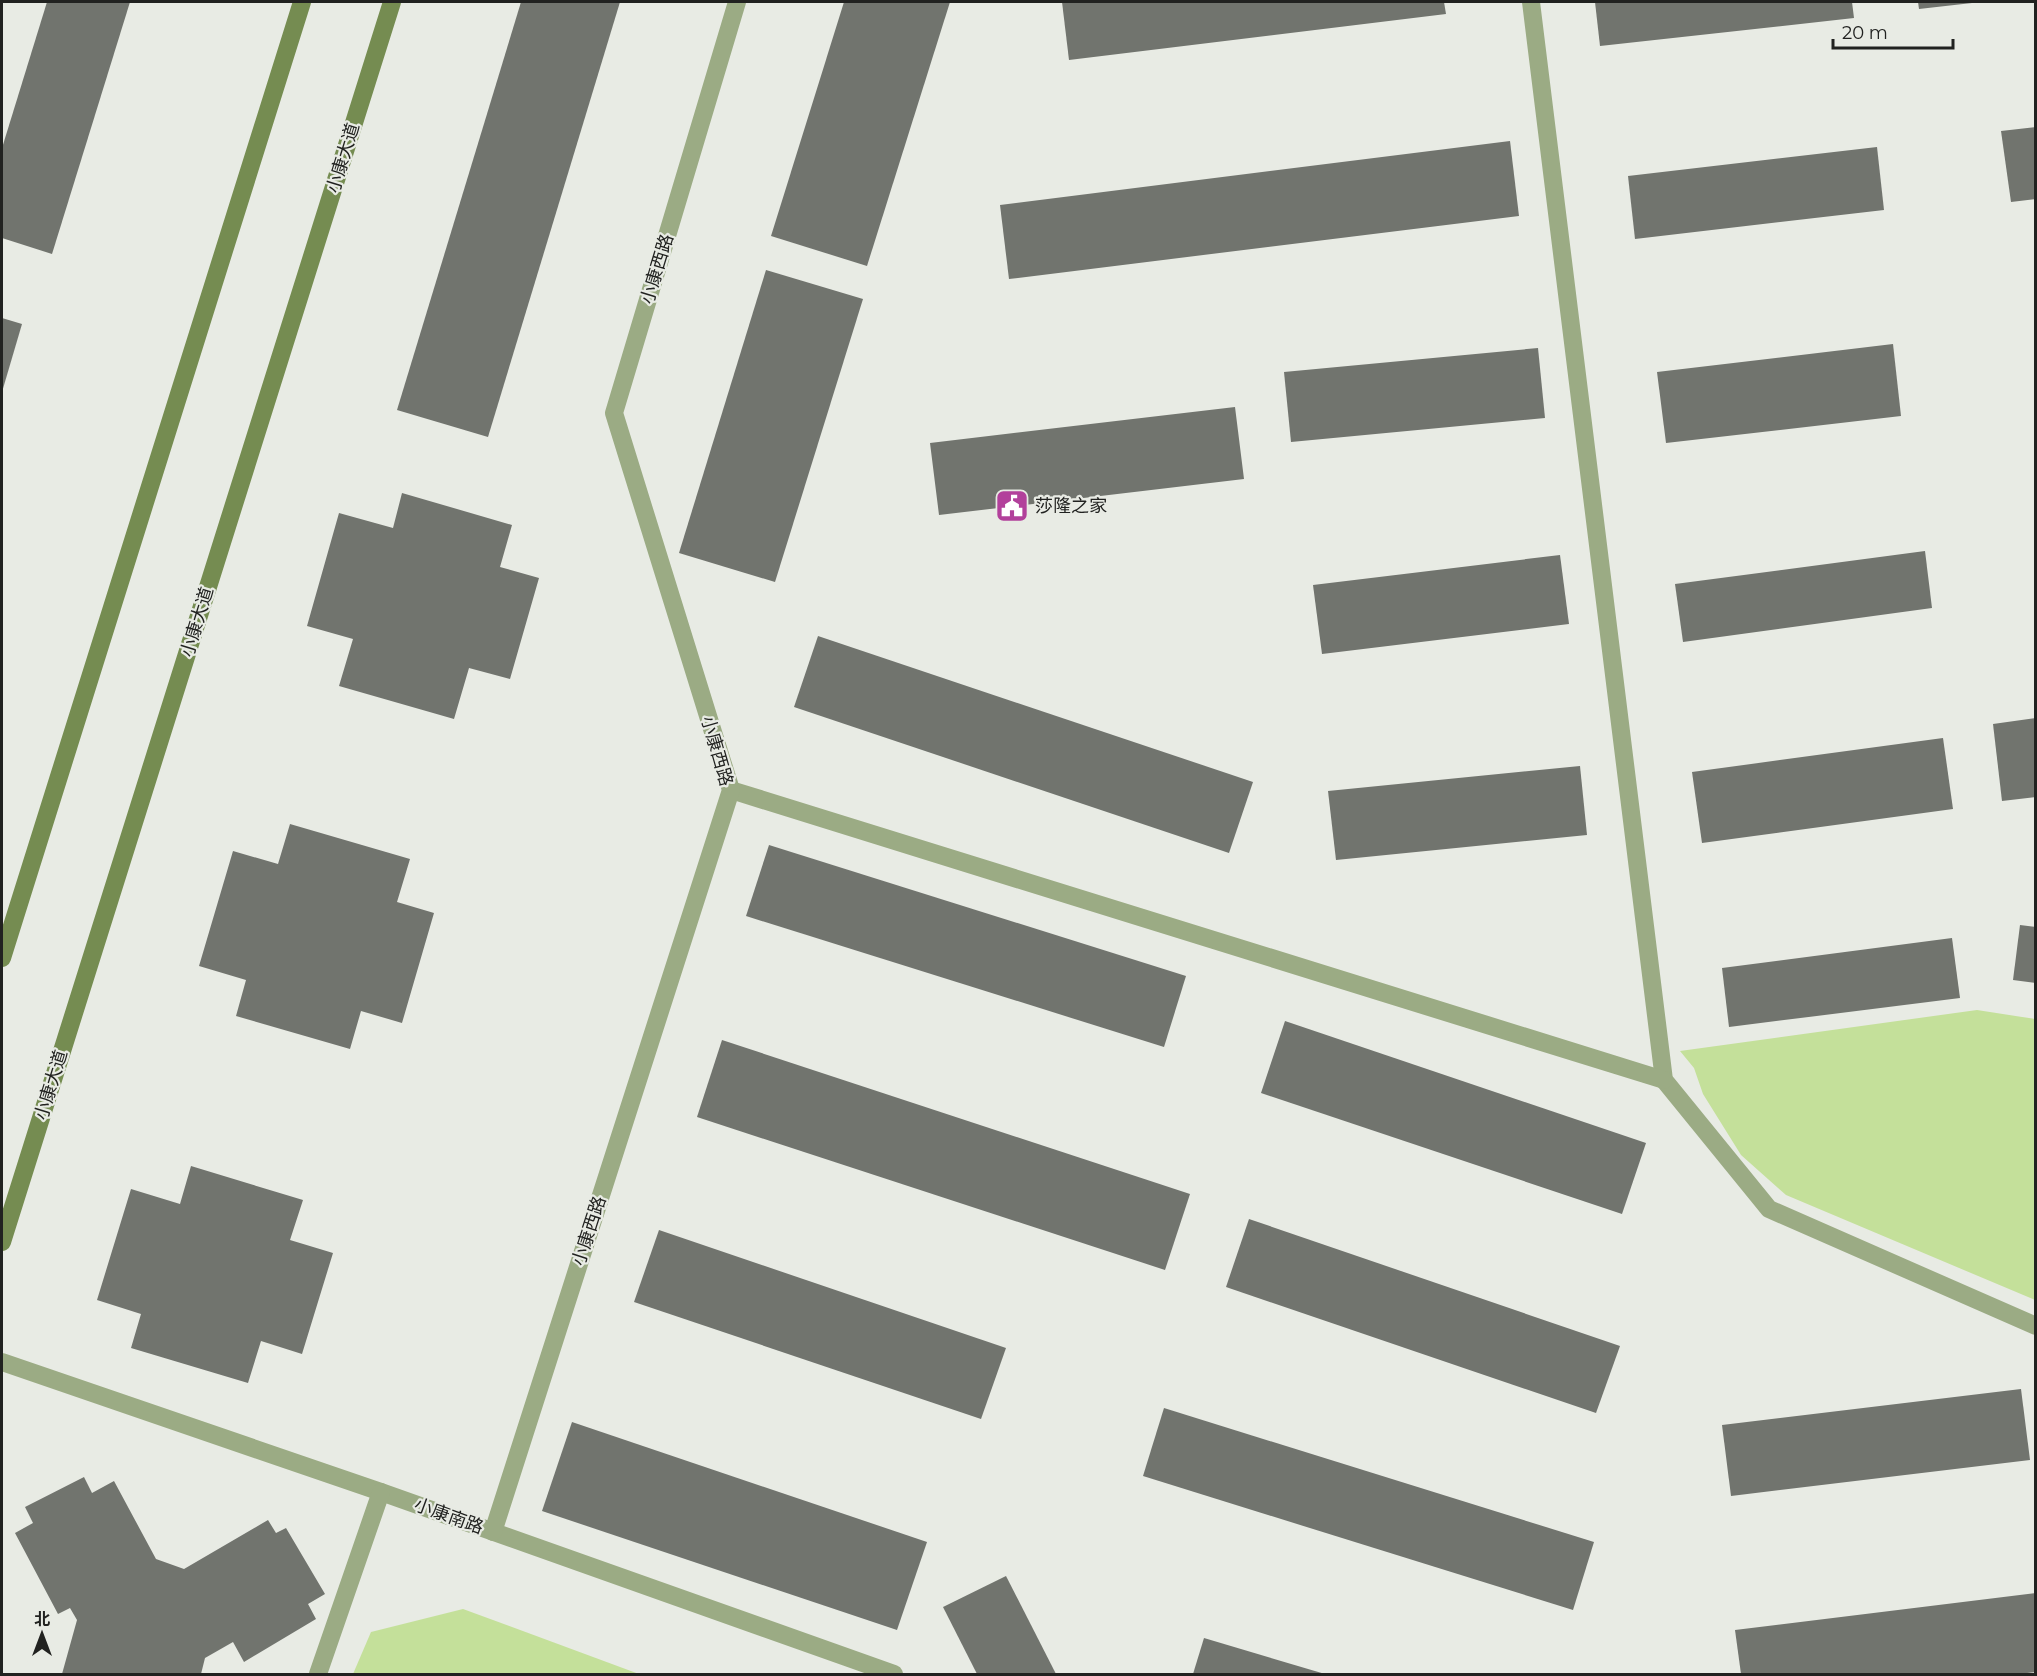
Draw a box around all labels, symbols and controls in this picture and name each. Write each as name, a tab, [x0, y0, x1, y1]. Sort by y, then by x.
scale bar	[1833, 12, 1953, 50]
text: 20 m	[1842, 22, 1888, 44]
street label: 小康大道	[322, 120, 364, 196]
street label: 小康西路	[636, 231, 678, 307]
public building icon: 莎隆之家	[994, 488, 1030, 524]
place label: 莎隆之家	[1035, 495, 1107, 517]
street label: 小康大道	[176, 584, 218, 660]
street label: 小康西路	[697, 713, 737, 789]
street label: 小康大道	[30, 1047, 72, 1123]
street label: 小康西路	[567, 1193, 611, 1269]
street label: 小康南路	[411, 1493, 487, 1539]
north arrow	[12, 1604, 72, 1664]
text: 北	[34, 1610, 50, 1629]

